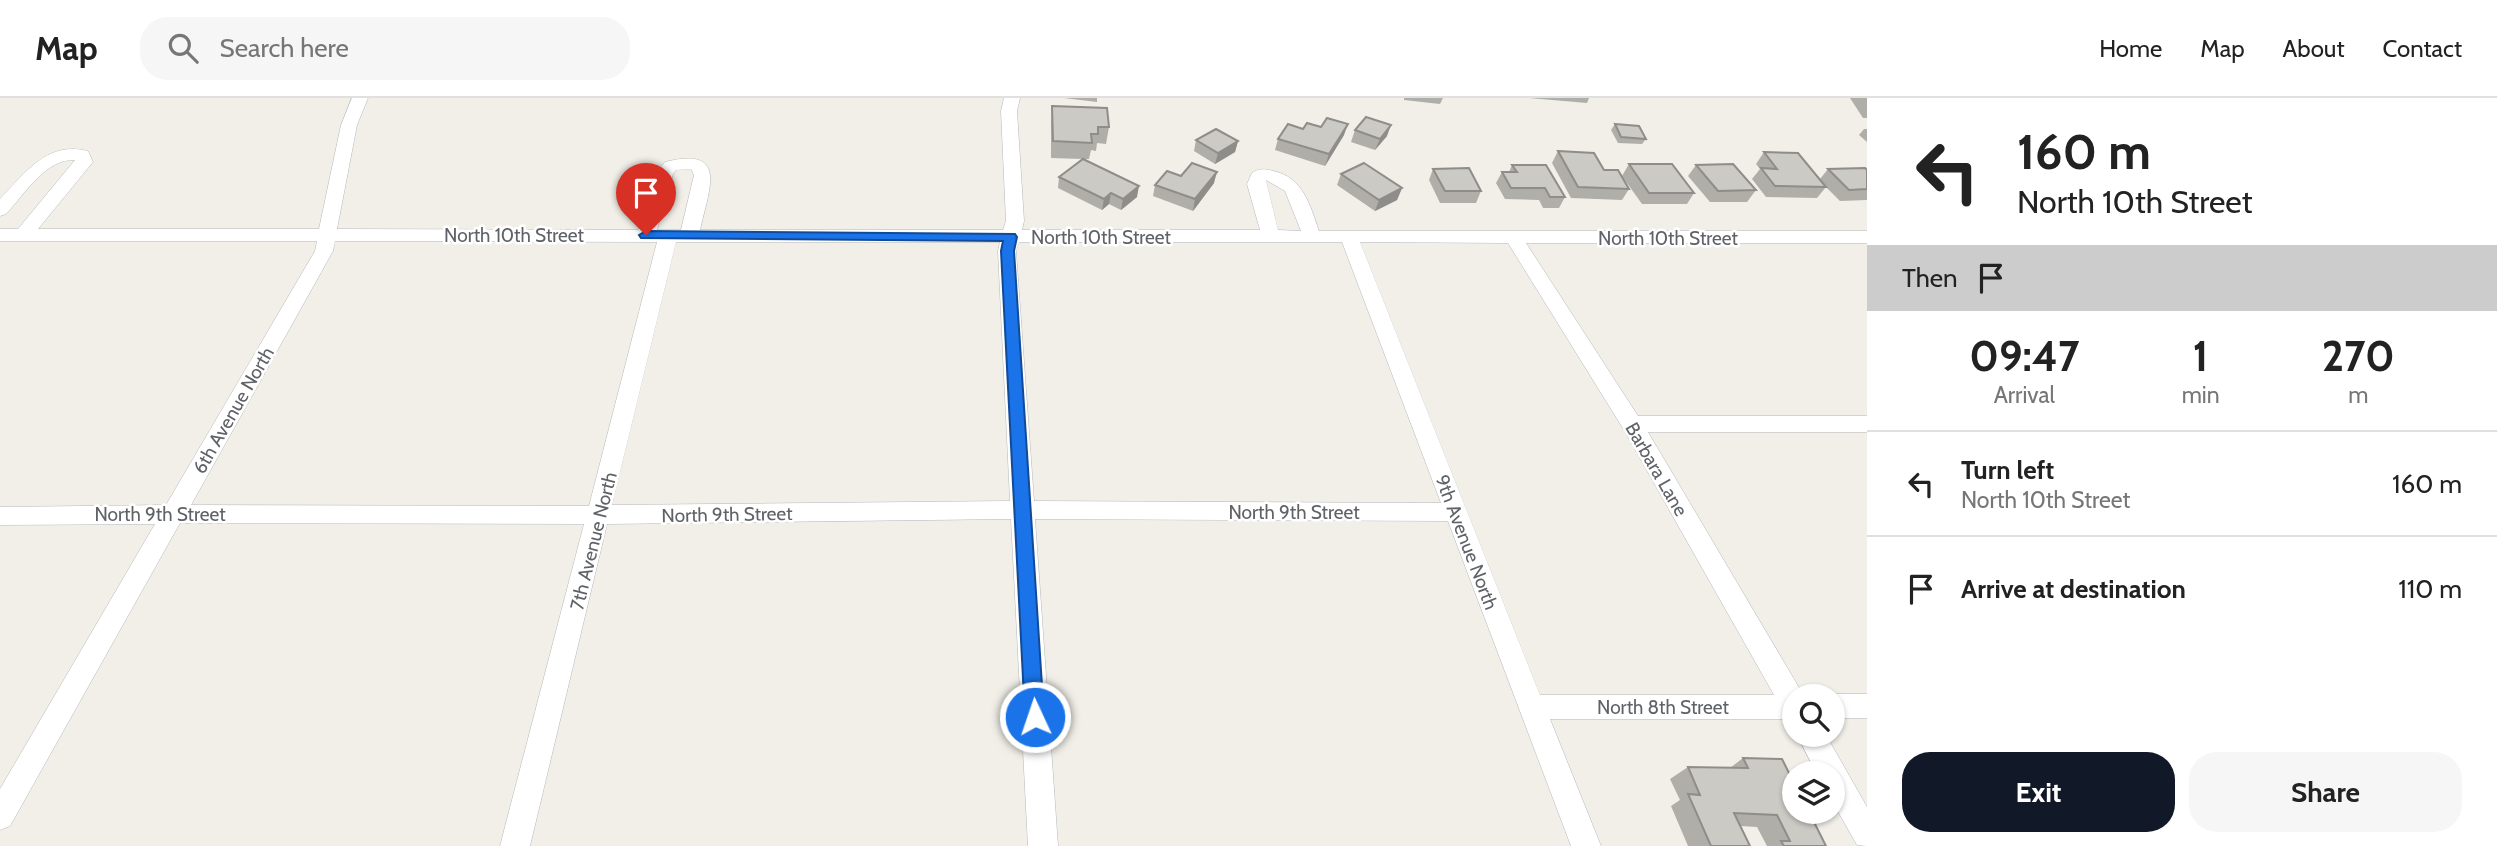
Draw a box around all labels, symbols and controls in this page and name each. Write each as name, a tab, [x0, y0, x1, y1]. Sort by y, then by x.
search box	[140, 17, 630, 80]
text: Map	[35, 28, 98, 68]
icon: search	[164, 29, 202, 67]
text: Search here	[220, 32, 349, 64]
text: Home	[2099, 34, 2162, 63]
text: Map	[2200, 34, 2245, 63]
text: About	[2283, 34, 2345, 63]
text: Contact	[2383, 34, 2462, 63]
text: 160 m	[2017, 122, 2151, 181]
icon: left	[1902, 126, 1993, 217]
pin	[616, 163, 676, 235]
icon: arrive	[627, 174, 665, 212]
text: North 10th Street	[2017, 182, 2252, 221]
street label: North 10th Street	[444, 224, 584, 247]
street label: North 10th Street	[1031, 226, 1171, 249]
street label: North 10th Street	[1598, 227, 1738, 250]
icon: arrive	[1972, 259, 2010, 297]
text: Then	[1902, 262, 1958, 294]
text: 09:47	[1969, 330, 2079, 382]
text: 1	[2193, 330, 2208, 382]
text: 270	[2322, 330, 2395, 382]
street label: 6th Avenue North	[188, 343, 279, 478]
text: Arrival	[1994, 381, 2055, 409]
text: min	[2182, 381, 2220, 409]
text: m	[2348, 381, 2368, 409]
street label: Barbara Lane	[1621, 418, 1693, 520]
text: Turn left	[1961, 454, 2054, 486]
icon: left	[1902, 465, 1940, 503]
text: 160 m	[2392, 468, 2462, 500]
street label: 7th Avenue North	[565, 470, 622, 612]
street label: 9th Avenue North	[1430, 472, 1503, 613]
text: North 10th Street	[1961, 486, 2130, 514]
street label: North 9th Street	[1228, 501, 1360, 524]
street label: North 9th Street	[661, 502, 793, 527]
street label: North 9th Street	[94, 503, 226, 526]
icon: arrive	[1902, 570, 1940, 608]
text: Arrive at destination	[1961, 573, 2186, 605]
text: 110 m	[2398, 573, 2462, 605]
position arrow	[998, 680, 1072, 754]
map controls	[1782, 684, 1845, 824]
button: search	[1782, 684, 1845, 747]
street label: North 8th Street	[1597, 696, 1730, 719]
button: Exit	[1902, 752, 2175, 832]
button: Share	[2189, 752, 2462, 832]
button: layers	[1782, 761, 1845, 824]

